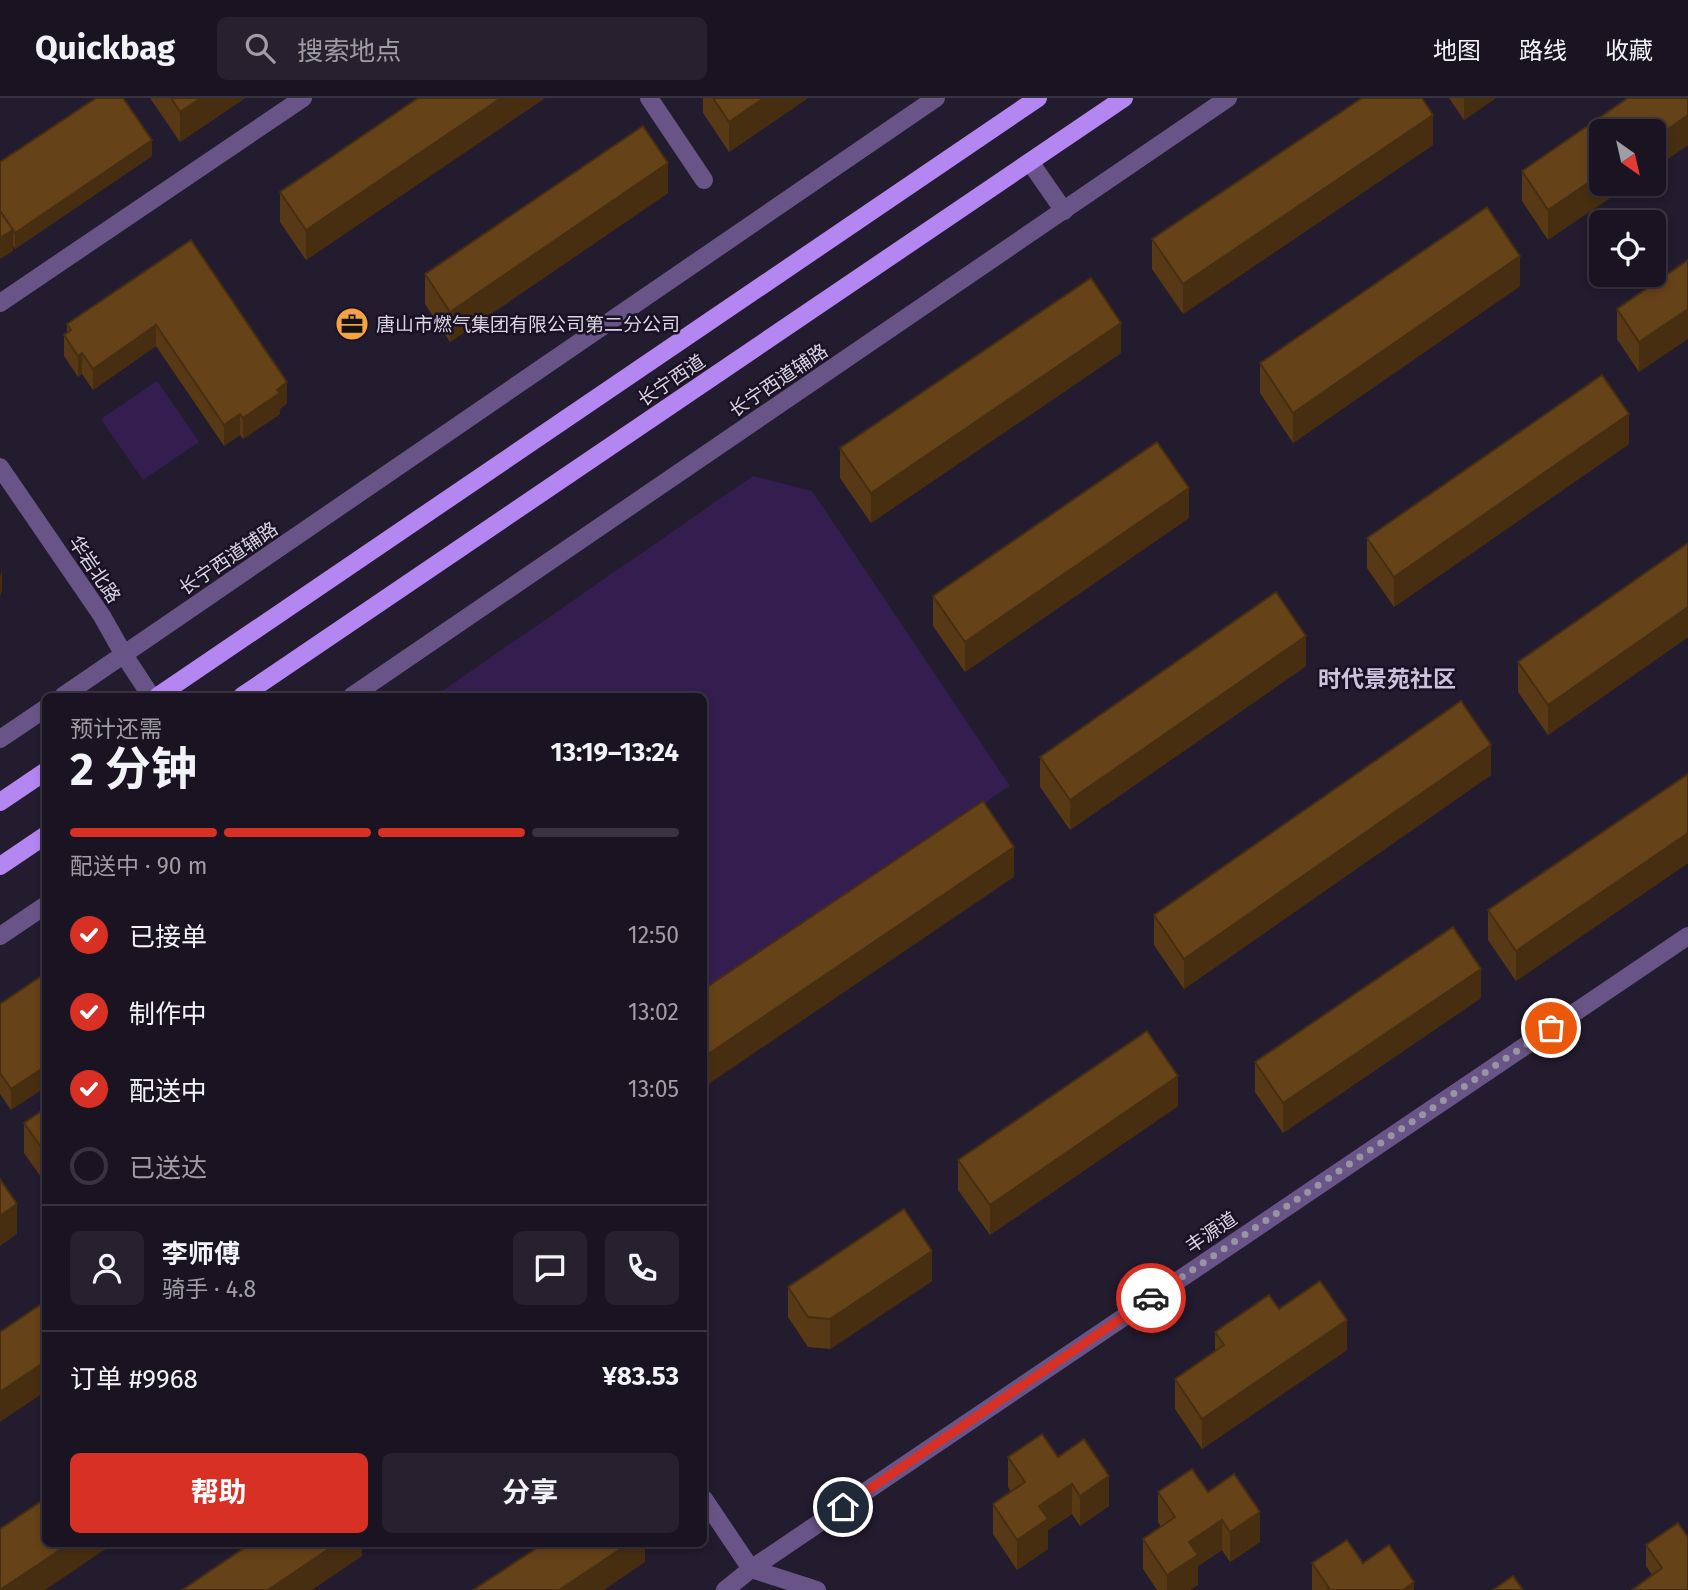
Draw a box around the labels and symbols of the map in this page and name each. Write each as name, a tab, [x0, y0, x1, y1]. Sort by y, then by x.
north arrow	[1589, 119, 1666, 196]
office icon: 唐山市燃气集团有限公司第二分公司	[333, 305, 371, 343]
place label: 唐山市燃气集团有限公司第二分公司	[376, 313, 680, 336]
street label: 长宁西道辅路	[725, 339, 832, 422]
street label: 长宁西道	[633, 350, 709, 411]
street label: 长宁西道辅路	[175, 517, 282, 600]
street label: 华岩北路	[64, 531, 125, 607]
district label: 时代景苑社区	[1318, 665, 1456, 693]
pin	[1521, 998, 1581, 1058]
street label: 丰源道	[1181, 1207, 1241, 1258]
courier	[1116, 1263, 1186, 1333]
pin	[813, 1477, 873, 1537]

